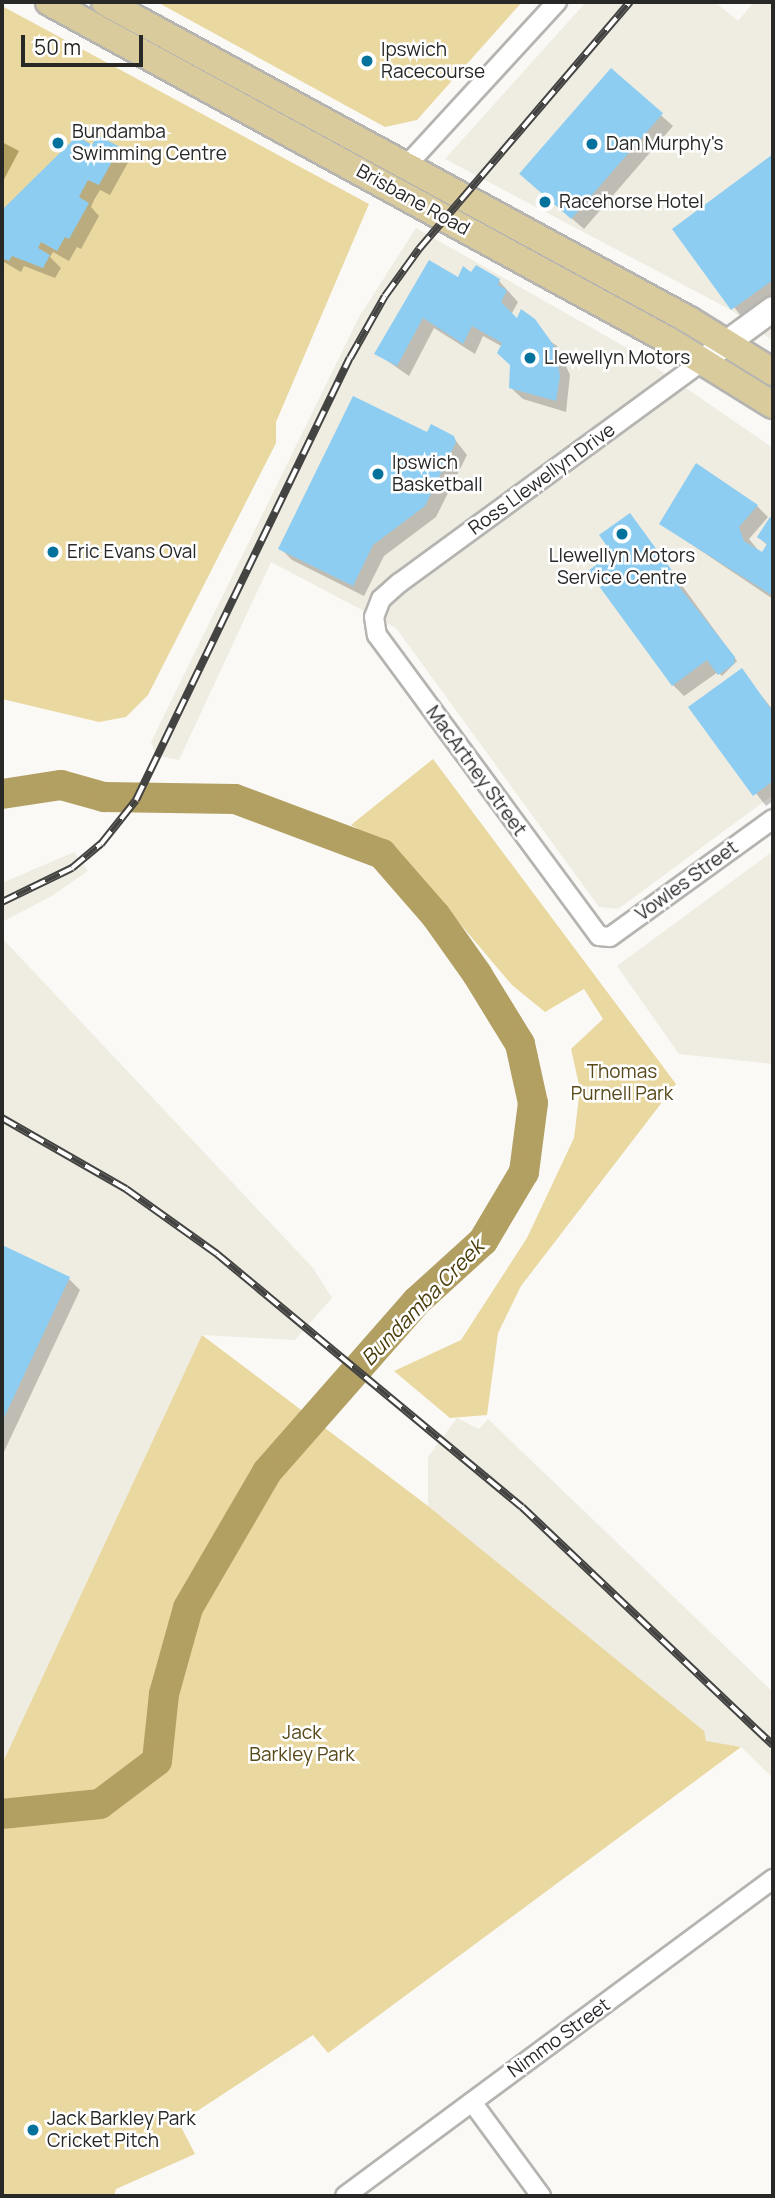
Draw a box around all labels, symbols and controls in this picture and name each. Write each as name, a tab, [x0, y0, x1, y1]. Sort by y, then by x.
scale bar	[24, 21, 147, 65]
text: 50 m	[34, 33, 81, 61]
place label: Ipswich Racecourse	[381, 39, 485, 83]
marker: Ipswich Racecourse	[359, 53, 375, 69]
place label: Bundamba Swimming Centre	[72, 121, 227, 165]
place label: Dan Murphy's	[606, 133, 724, 155]
marker: Bundamba Swimming Centre	[50, 135, 66, 151]
marker: Dan Murphy's	[584, 136, 600, 152]
street label: Brisbane Road	[352, 160, 474, 240]
place label: Racehorse Hotel	[559, 191, 704, 213]
marker: Racehorse Hotel	[537, 194, 553, 210]
place label: Llewellyn Motors	[544, 347, 690, 369]
marker: Llewellyn Motors	[522, 350, 538, 366]
street label: Ross Llewellyn Drive	[464, 418, 620, 540]
place label: Ipswich Basketball	[392, 452, 483, 496]
marker: Ipswich Basketball	[370, 466, 386, 482]
marker: Llewellyn Motors Service Centre	[614, 526, 630, 542]
place label: Eric Evans Oval	[67, 541, 197, 563]
marker: Eric Evans Oval	[45, 544, 61, 560]
place label: Llewellyn Motors Service Centre	[549, 545, 695, 589]
street label: MacArtney Street	[421, 701, 531, 841]
street label: Vowles Street	[631, 836, 743, 926]
park label: Thomas Purnell Park	[571, 1061, 673, 1105]
water label: Bundamba Creek	[356, 1234, 488, 1370]
park label: Jack Barkley Park	[249, 1722, 355, 1766]
street label: Nimmo Street	[504, 1993, 614, 2083]
place label: Jack Barkley Park Cricket Pitch	[47, 2108, 196, 2152]
marker: Jack Barkley Park Cricket Pitch	[25, 2122, 41, 2138]

